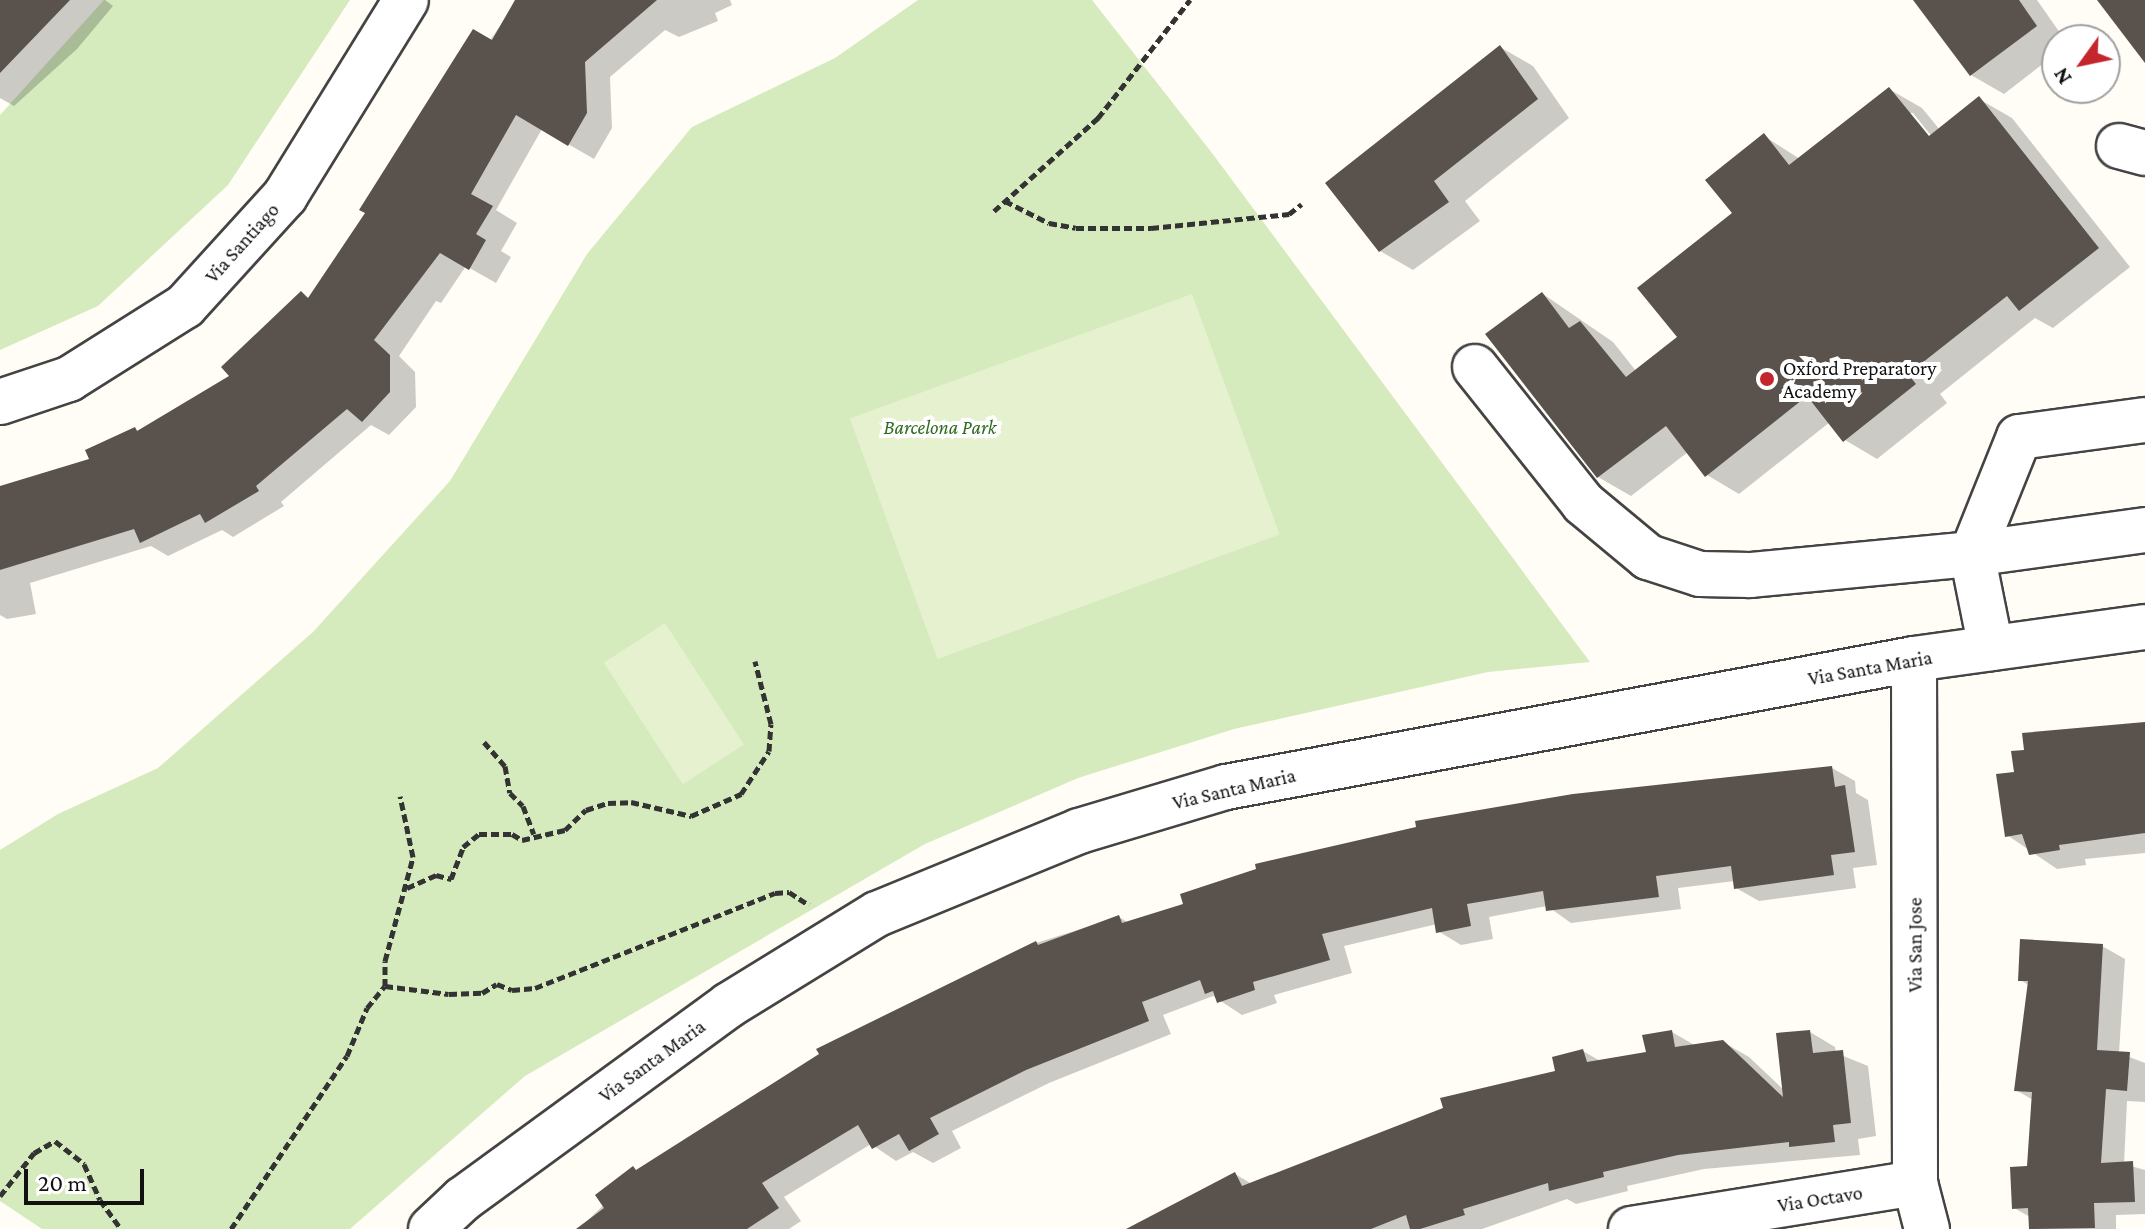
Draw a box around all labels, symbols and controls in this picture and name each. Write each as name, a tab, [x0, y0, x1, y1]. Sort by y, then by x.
north arrow	[2041, 24, 2121, 104]
text: N	[2048, 63, 2077, 89]
street label: Via Santiago	[200, 198, 284, 288]
place label: Oxford Preparatory Academy	[1783, 356, 1936, 403]
marker: Oxford Preparatory Academy	[1758, 370, 1776, 388]
park label: Barcelona Park	[884, 415, 996, 439]
street label: Via Santa Maria	[1806, 645, 1934, 691]
street label: Via Santa Maria	[1170, 763, 1298, 815]
street label: Via San Jose	[1903, 898, 1927, 992]
street label: Via Santa Maria	[594, 1014, 710, 1108]
scale bar	[28, 1153, 148, 1203]
text: 20 m	[38, 1169, 87, 1196]
street label: Via Octavo	[1776, 1180, 1864, 1218]

